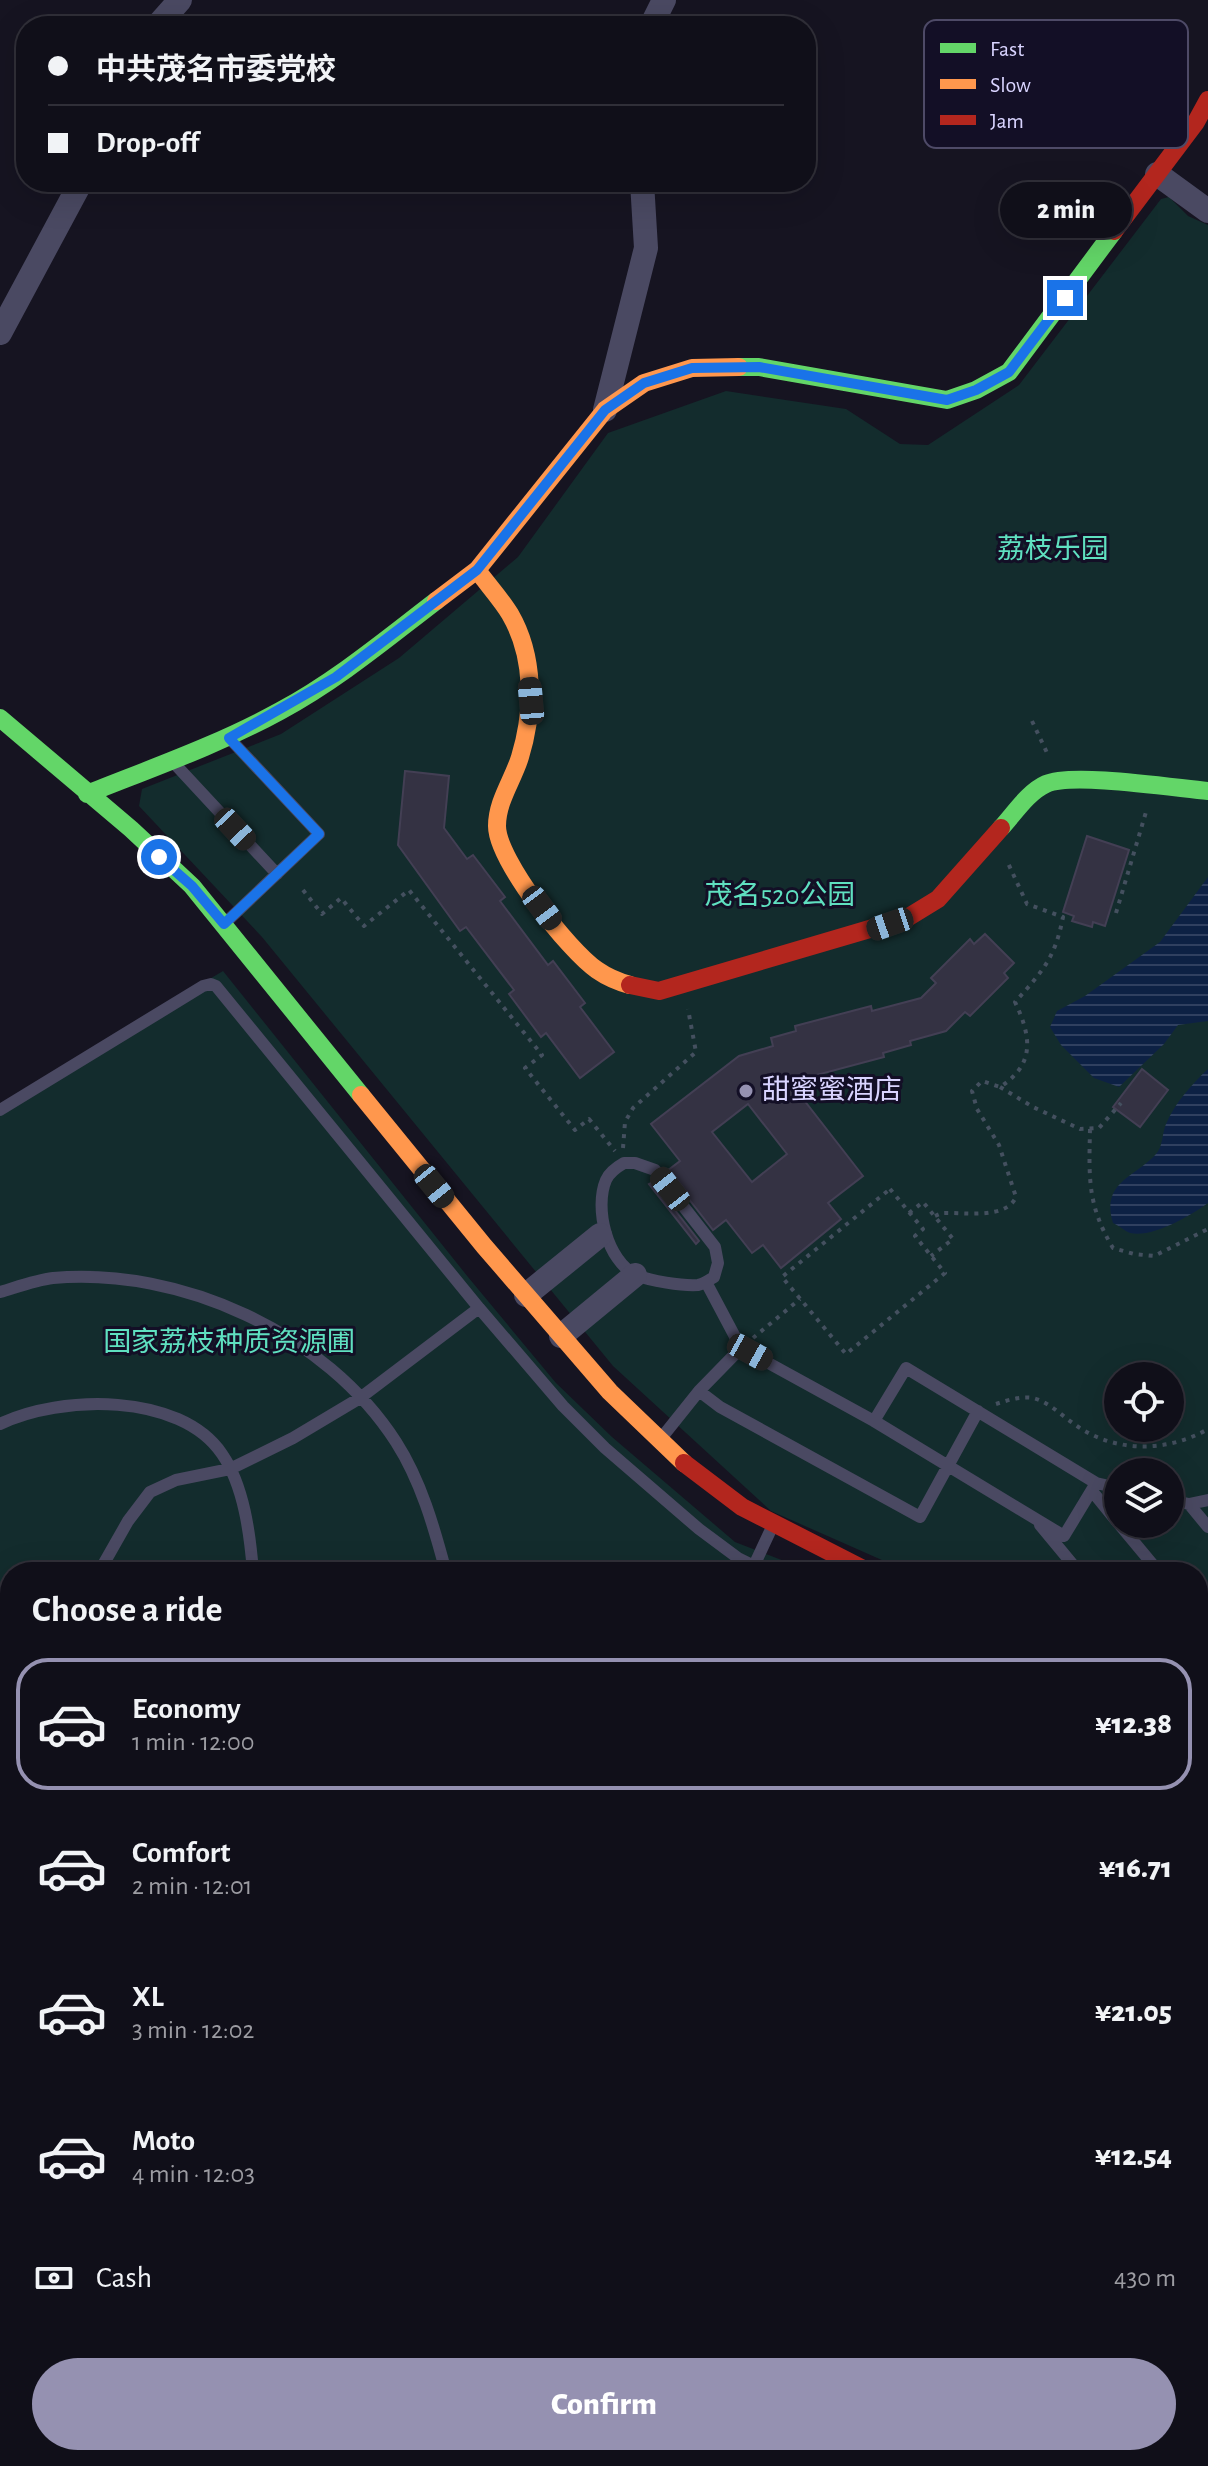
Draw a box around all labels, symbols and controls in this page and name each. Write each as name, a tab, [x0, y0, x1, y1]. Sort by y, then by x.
legend	[924, 20, 1188, 148]
text: Fast	[990, 38, 1024, 60]
text: 中共茂名市委党校	[96, 55, 336, 85]
text: Slow	[990, 74, 1031, 96]
text: Jam	[990, 110, 1024, 132]
text: Drop-off	[96, 128, 199, 158]
callout: 2 min	[999, 182, 1131, 238]
text: 2 min	[1037, 197, 1095, 223]
route end	[1047, 280, 1083, 316]
park label: 荔枝乐园	[997, 534, 1109, 564]
car	[517, 676, 545, 726]
car	[210, 803, 260, 855]
route start	[141, 839, 177, 875]
park label: 茂名520公园	[704, 880, 856, 910]
car	[518, 882, 566, 934]
car	[863, 905, 917, 943]
place label: 甜蜜蜜酒店	[762, 1075, 902, 1105]
marker: 甜蜜蜜酒店	[737, 1082, 755, 1100]
car	[410, 1160, 458, 1212]
car	[646, 1163, 694, 1215]
park label: 国家荔枝种质资源圃	[103, 1327, 355, 1357]
car	[723, 1330, 777, 1374]
map controls	[1104, 1362, 1184, 1538]
button: locate	[1104, 1362, 1184, 1442]
button: layers	[1104, 1458, 1184, 1538]
text: Choose a ride	[32, 1592, 222, 1628]
icon: car	[36, 1688, 108, 1760]
text: Economy	[132, 1694, 241, 1724]
text: ¥12.38	[1095, 1709, 1172, 1739]
text: 1 min · 12:00	[132, 1729, 254, 1755]
icon: car	[36, 1832, 108, 1904]
text: Comfort	[132, 1838, 231, 1868]
text: ¥16.71	[1099, 1853, 1172, 1883]
text: 2 min · 12:01	[132, 1873, 253, 1899]
icon: car	[36, 1976, 108, 2048]
text: XL	[132, 1982, 164, 2012]
text: ¥21.05	[1095, 1997, 1172, 2027]
text: 3 min · 12:02	[132, 2017, 254, 2043]
icon: car	[36, 2120, 108, 2192]
text: Moto	[132, 2126, 195, 2156]
text: ¥12.54	[1095, 2141, 1172, 2171]
text: 4 min · 12:03	[132, 2161, 255, 2187]
icon: cash	[32, 2256, 76, 2300]
text: Cash	[96, 2263, 152, 2293]
text: 430 m	[1114, 2265, 1176, 2291]
button: Confirm	[32, 2358, 1176, 2450]

